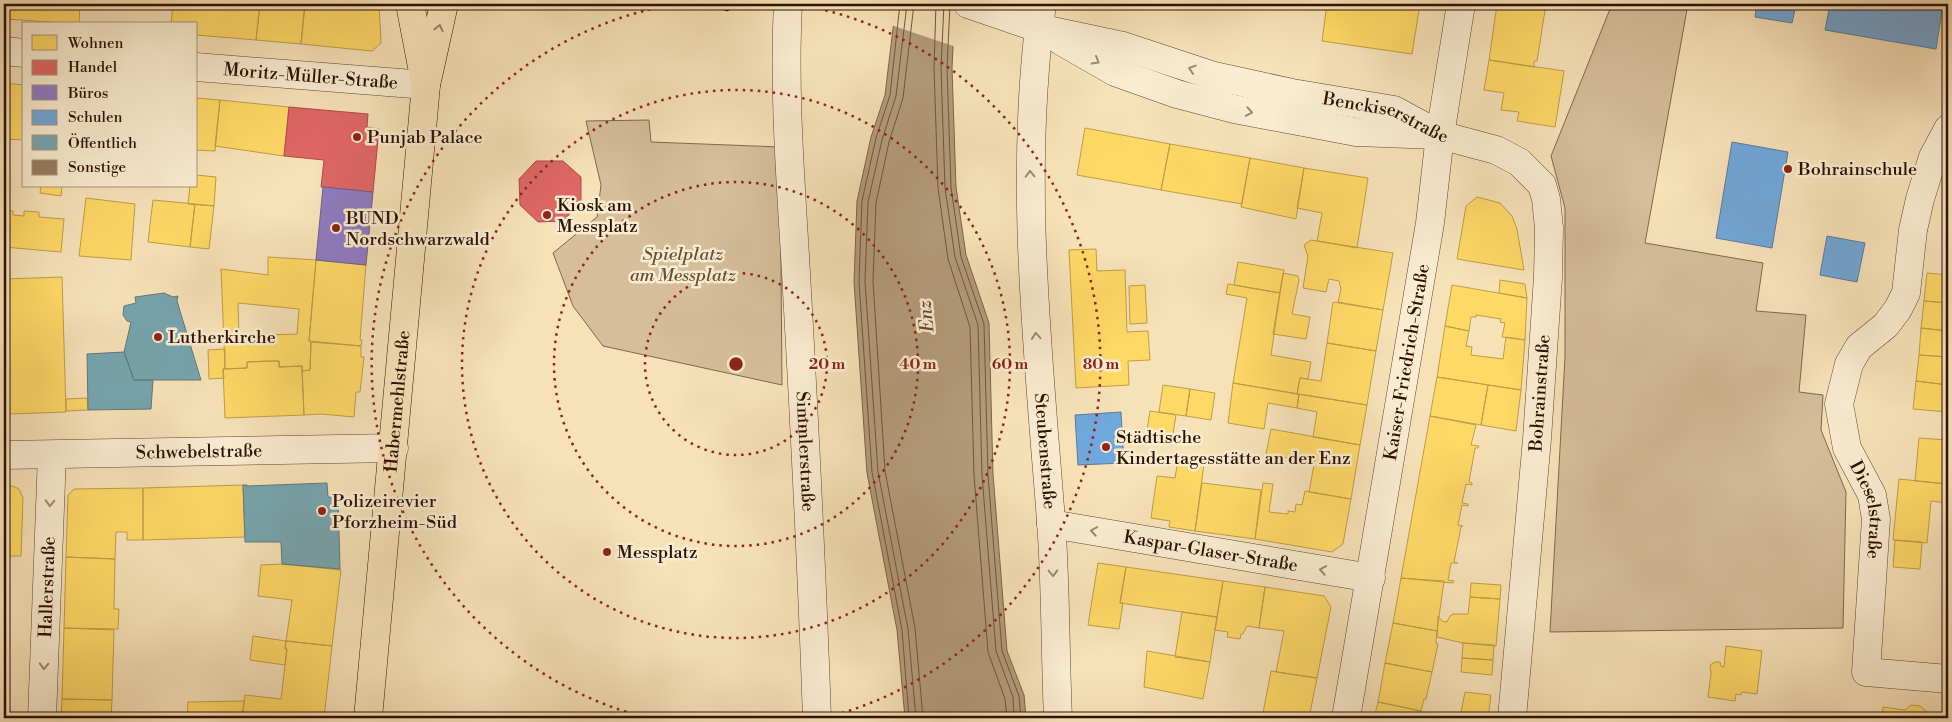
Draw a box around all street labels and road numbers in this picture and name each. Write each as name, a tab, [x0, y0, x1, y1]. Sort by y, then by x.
street label: Moritz-Müller-Straße	[222, 58, 399, 94]
street label: Benckiserstraße	[1320, 87, 1450, 148]
street label: Kaiser-Friedrich-Straße	[1378, 262, 1434, 462]
street label: Habermehlstraße	[379, 329, 415, 473]
street label: Bohrainstraße	[1524, 334, 1556, 453]
street label: Simmlerstraße	[791, 391, 820, 512]
street label: Steubenstraße	[1029, 392, 1062, 510]
street label: Schwebelstraße	[136, 439, 262, 464]
street label: Dieselstraße	[1844, 457, 1888, 560]
street label: Kaspar-Glaser-Straße	[1122, 525, 1300, 577]
street label: Hallerstraße	[34, 536, 60, 638]

